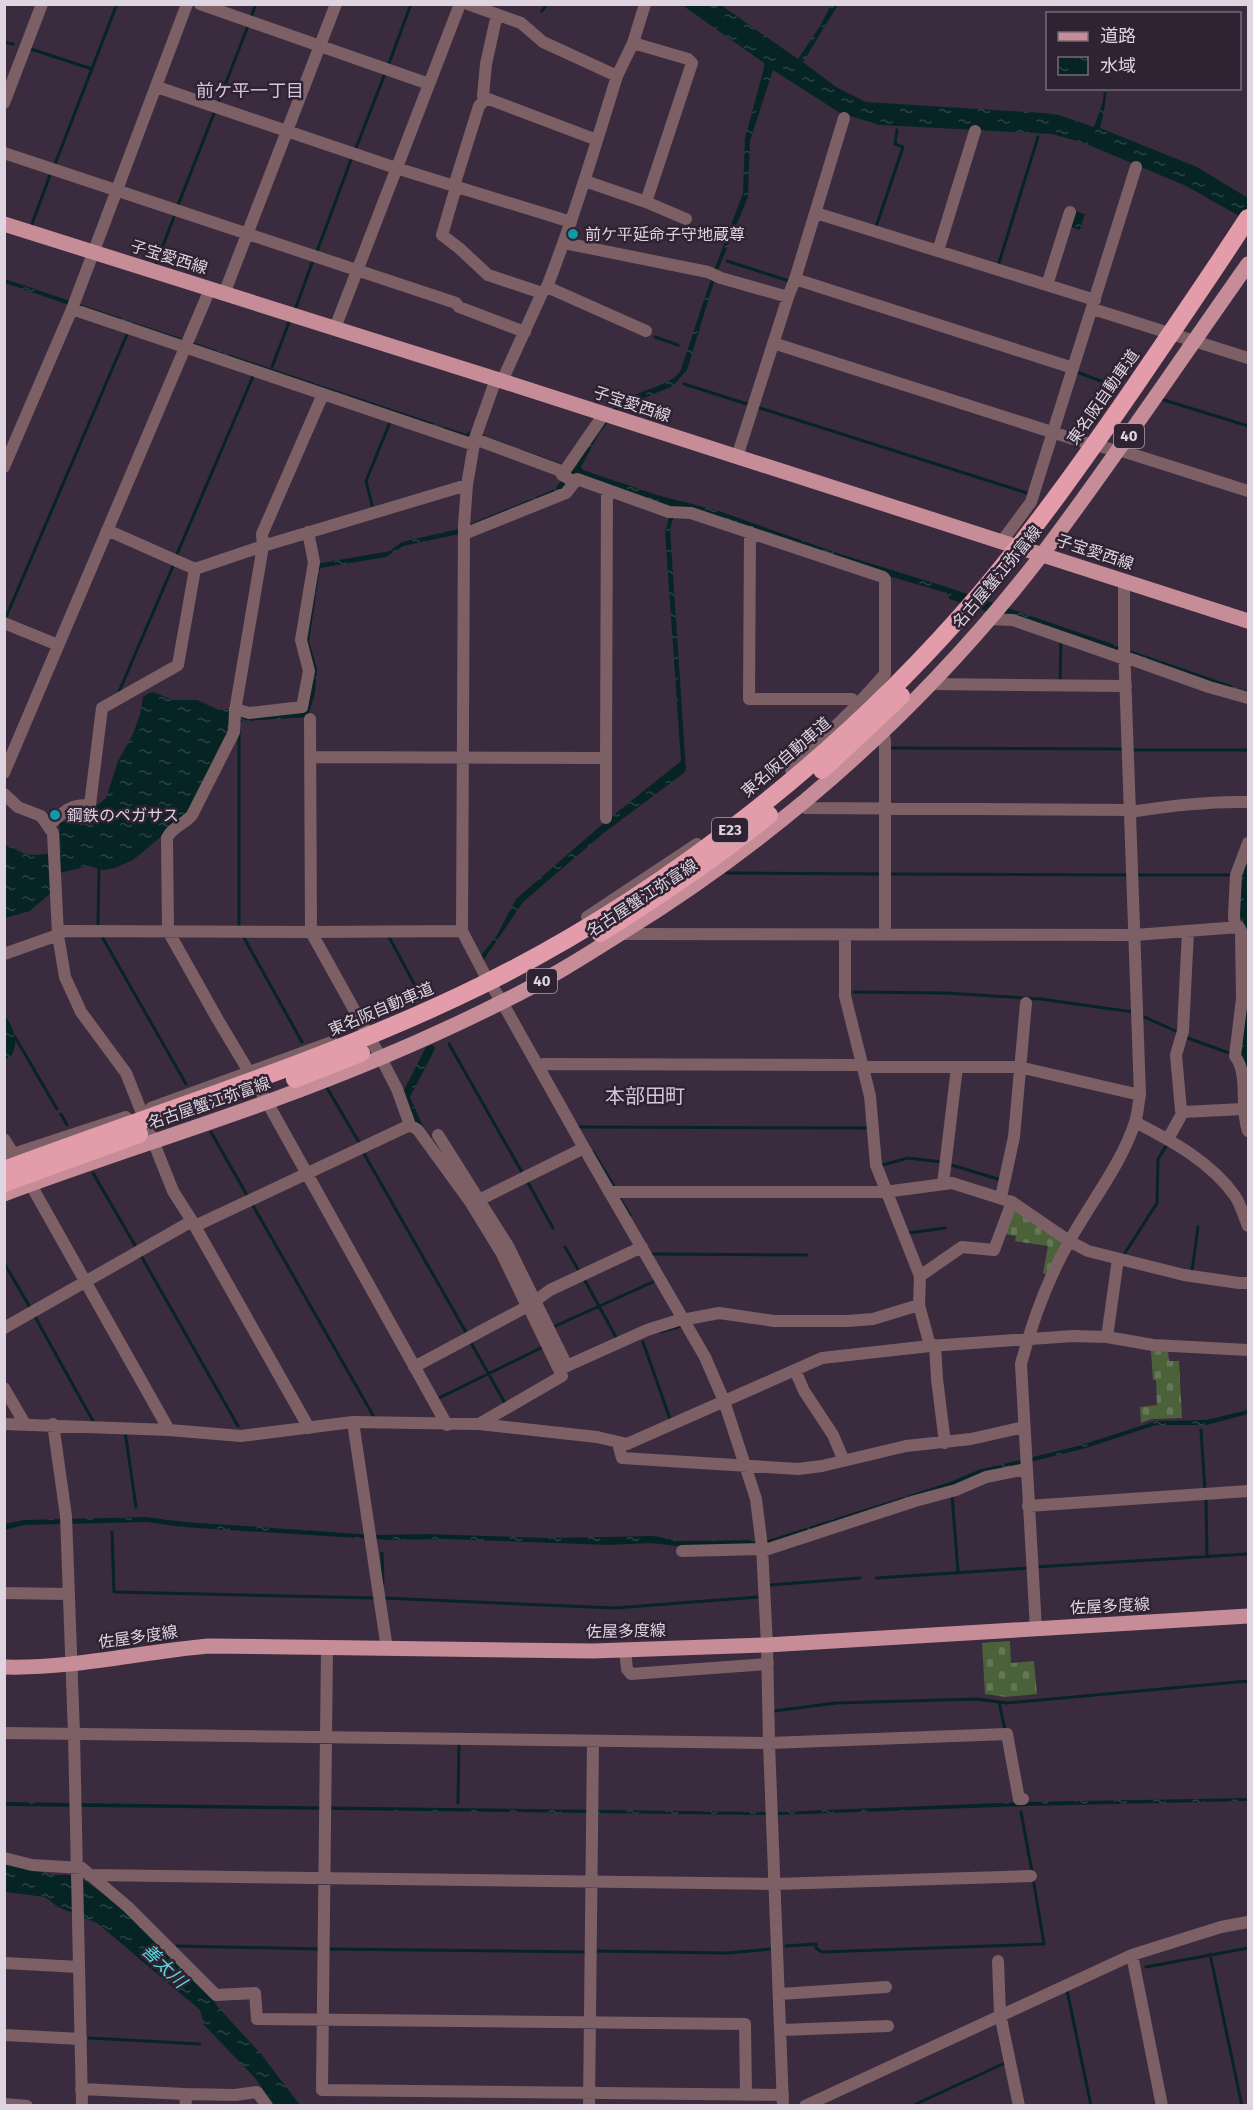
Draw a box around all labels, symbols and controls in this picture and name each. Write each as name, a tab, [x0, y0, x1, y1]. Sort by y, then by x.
legend	[1046, 12, 1241, 90]
text: 道路	[1100, 25, 1136, 47]
text: 水域	[1100, 55, 1136, 77]
district label: 前ケ平一丁目	[196, 80, 304, 102]
place label: 前ケ平延命子守地蔵尊	[585, 225, 745, 244]
marker: 前ケ平延命子守地蔵尊	[566, 227, 580, 241]
street label: 子宝愛西線	[128, 236, 210, 278]
street label: 東名阪自動車道	[1063, 346, 1143, 448]
street label: 子宝愛西線	[591, 383, 673, 425]
road number: 40	[1114, 424, 1144, 448]
street label: 名古屋蟹江弥富線	[949, 522, 1045, 632]
street label: 子宝愛西線	[1054, 531, 1136, 573]
street label: 東名阪自動車道	[737, 713, 835, 801]
place label: 鋼鉄のペガサス	[67, 806, 179, 825]
marker: 鋼鉄のペガサス	[48, 808, 62, 822]
road number: E23	[712, 818, 748, 842]
street label: 名古屋蟹江弥富線	[583, 855, 701, 941]
road number: 40	[527, 969, 557, 993]
street label: 東名阪自動車道	[326, 978, 436, 1040]
street label: 名古屋蟹江弥富線	[145, 1073, 273, 1133]
district label: 本部田町	[605, 1084, 685, 1108]
street label: 佐屋多度線	[1070, 1594, 1150, 1618]
street label: 佐屋多度線	[586, 1621, 666, 1641]
street label: 佐屋多度線	[97, 1622, 179, 1652]
water label: 善太川	[137, 1939, 193, 1994]

